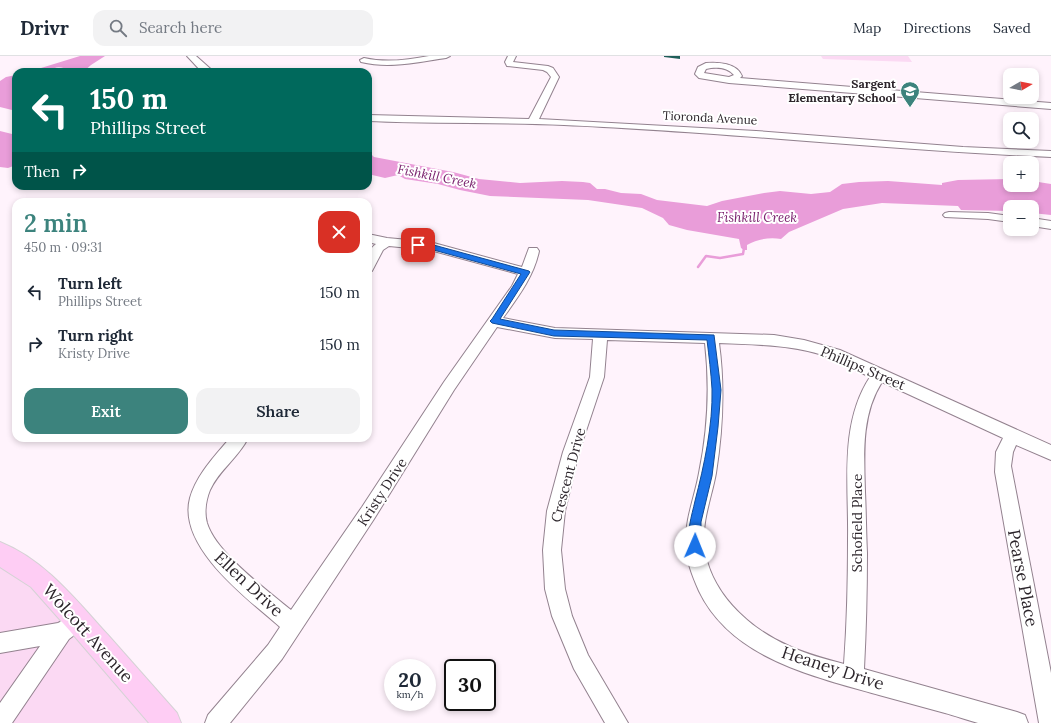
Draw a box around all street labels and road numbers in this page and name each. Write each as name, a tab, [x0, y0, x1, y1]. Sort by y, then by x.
street label: Tioronda Avenue	[662, 108, 758, 127]
street label: Phillips Street	[818, 342, 909, 394]
street label: Crescent Drive	[547, 425, 589, 524]
street label: Kristy Drive	[353, 454, 411, 529]
street label: Schofield Place	[848, 473, 866, 572]
street label: Pearse Place	[1003, 527, 1043, 629]
street label: Ellen Drive	[210, 547, 288, 621]
street label: Wolcott Avenue	[38, 579, 138, 687]
street label: Heaney Drive	[779, 641, 887, 695]

